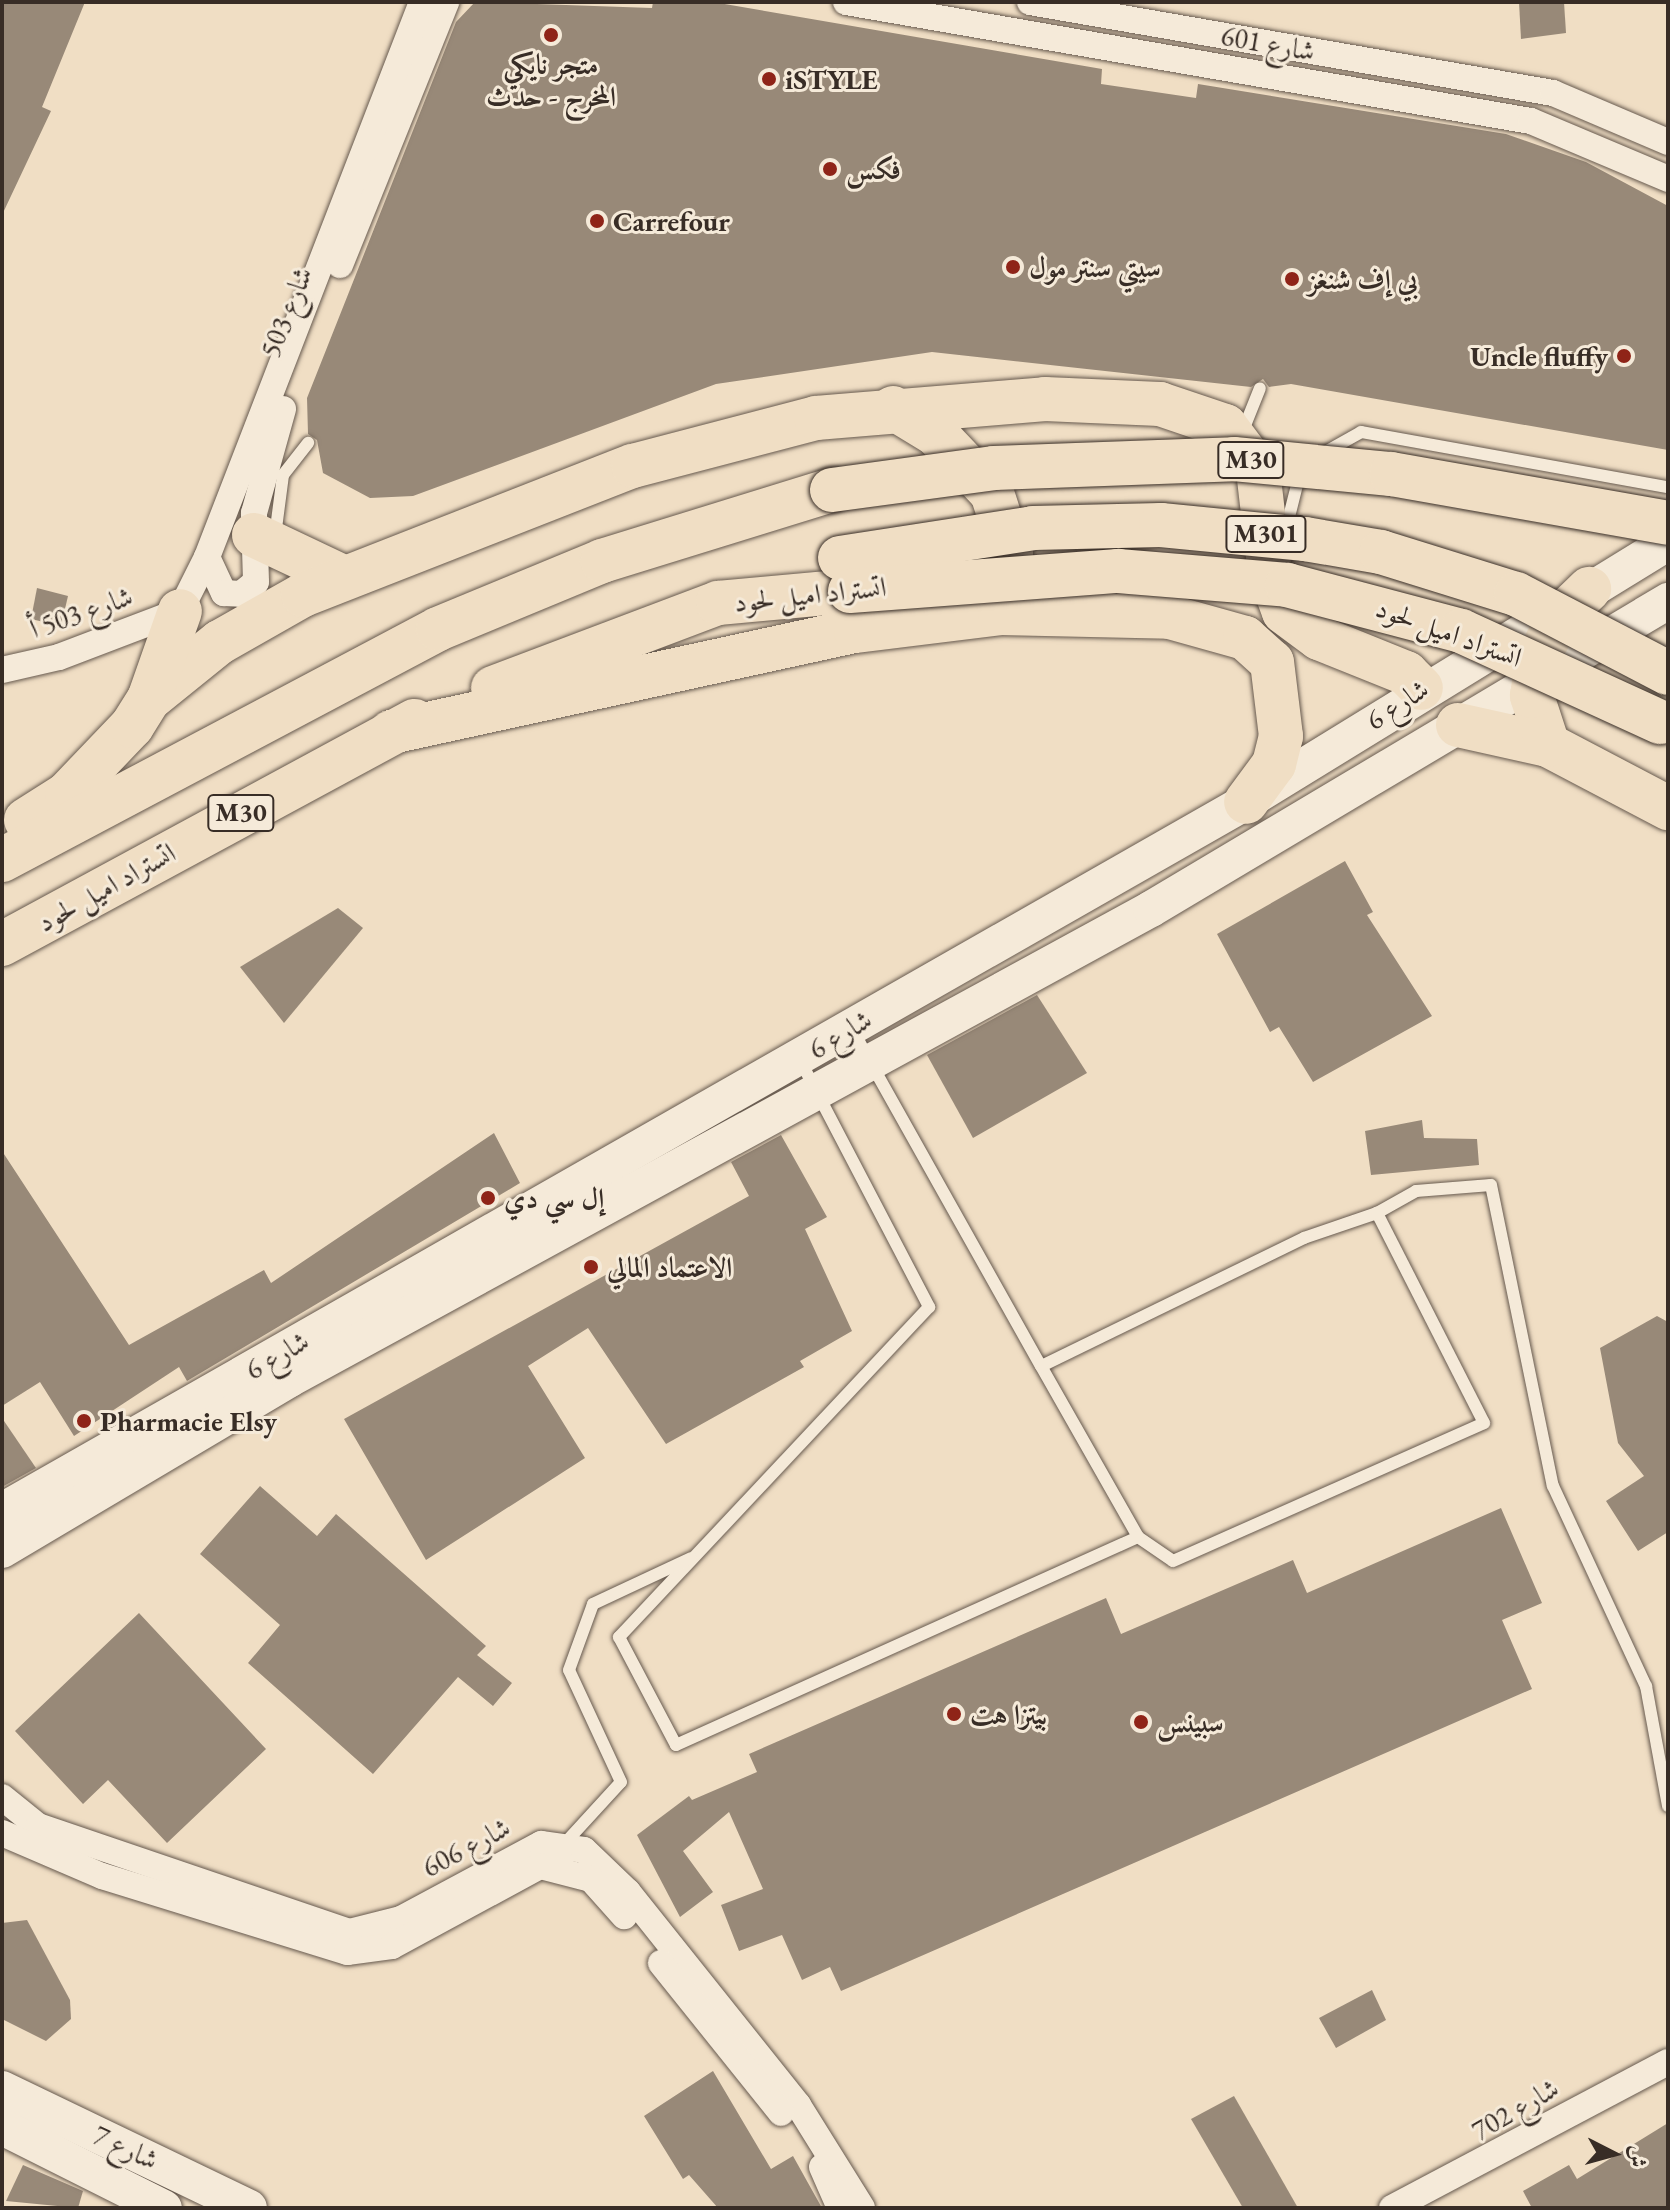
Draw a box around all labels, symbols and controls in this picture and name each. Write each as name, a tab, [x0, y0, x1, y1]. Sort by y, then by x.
street label: شارع 601	[1219, 18, 1317, 68]
marker: متجر نايكي المخرج - حدث	[542, 26, 560, 44]
place label: متجر نايكي المخرج - حدث	[486, 47, 616, 113]
place label: iSTYLE	[785, 62, 878, 96]
marker: iSTYLE	[760, 70, 778, 88]
place label: فكس	[846, 152, 901, 186]
marker: فكس	[821, 160, 839, 178]
place label: Carrefour	[613, 204, 730, 238]
marker: Carrefour	[588, 212, 606, 230]
place label: سيتي سنتر مول	[1029, 250, 1161, 284]
marker: سيتي سنتر مول	[1004, 258, 1022, 276]
street label: شارع 503	[253, 262, 319, 362]
place label: بي إف شنغز	[1308, 262, 1418, 296]
marker: بي إف شنغز	[1283, 270, 1301, 288]
place label: Uncle fluffy	[1470, 339, 1608, 373]
marker: Uncle fluffy	[1615, 347, 1633, 365]
road number: M30	[1217, 438, 1285, 482]
road number: M301	[1224, 512, 1308, 556]
street label: اتستراد اميل لحود	[732, 569, 888, 619]
street label: شارع 503 أ	[25, 579, 137, 645]
street label: اتستراد اميل لحود	[1371, 590, 1527, 674]
street label: شارع 6	[1359, 671, 1435, 737]
road number: M30	[207, 791, 275, 835]
street label: اتستراد اميل لحود	[31, 835, 181, 939]
street label: شارع 6	[802, 1002, 878, 1066]
place label: إل سي دي	[504, 1181, 604, 1215]
marker: إل سي دي	[479, 1189, 497, 1207]
place label: الاعتماد المالي	[607, 1250, 732, 1284]
marker: الاعتماد المالي	[582, 1258, 600, 1276]
street label: شارع 6	[239, 1324, 315, 1386]
place label: Pharmacie Elsy	[100, 1404, 277, 1438]
marker: Pharmacie Elsy	[75, 1412, 93, 1430]
place label: بيتزا هت	[970, 1697, 1047, 1731]
marker: بيتزا هت	[945, 1705, 963, 1723]
place label: سبينس	[1157, 1705, 1224, 1739]
marker: سبينس	[1132, 1713, 1150, 1731]
street label: شارع 606	[416, 1810, 516, 1884]
street label: شارع 702	[1466, 2071, 1564, 2147]
north arrow	[1574, 2114, 1654, 2194]
street label: شارع 7	[88, 2117, 164, 2177]
text: ش	[1623, 2144, 1654, 2169]

